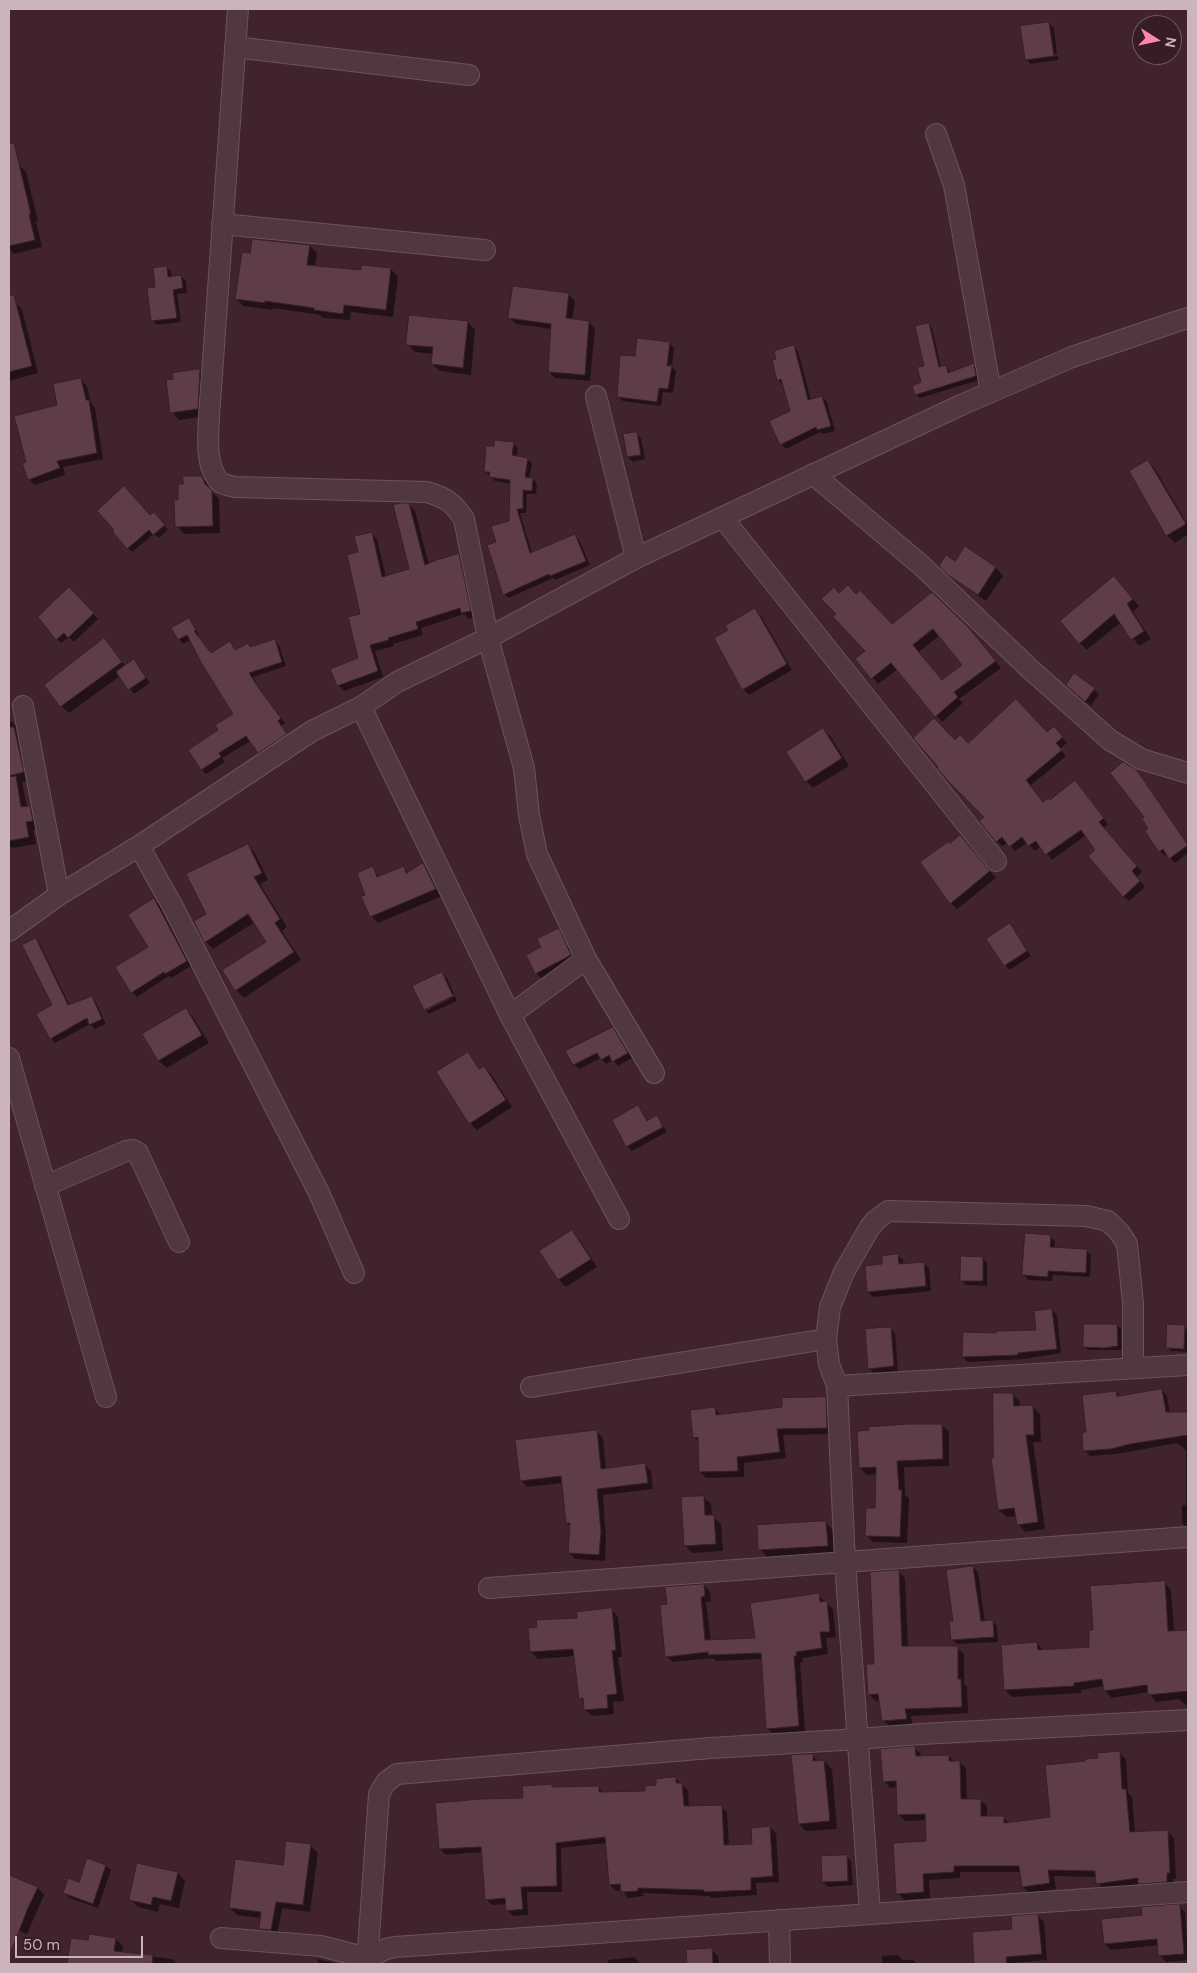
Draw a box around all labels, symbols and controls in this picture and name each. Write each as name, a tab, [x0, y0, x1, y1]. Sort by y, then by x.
north arrow	[1132, 15, 1182, 65]
text: N	[1161, 36, 1181, 49]
scale bar	[18, 1926, 145, 1958]
text: 50 m	[23, 1935, 60, 1955]

